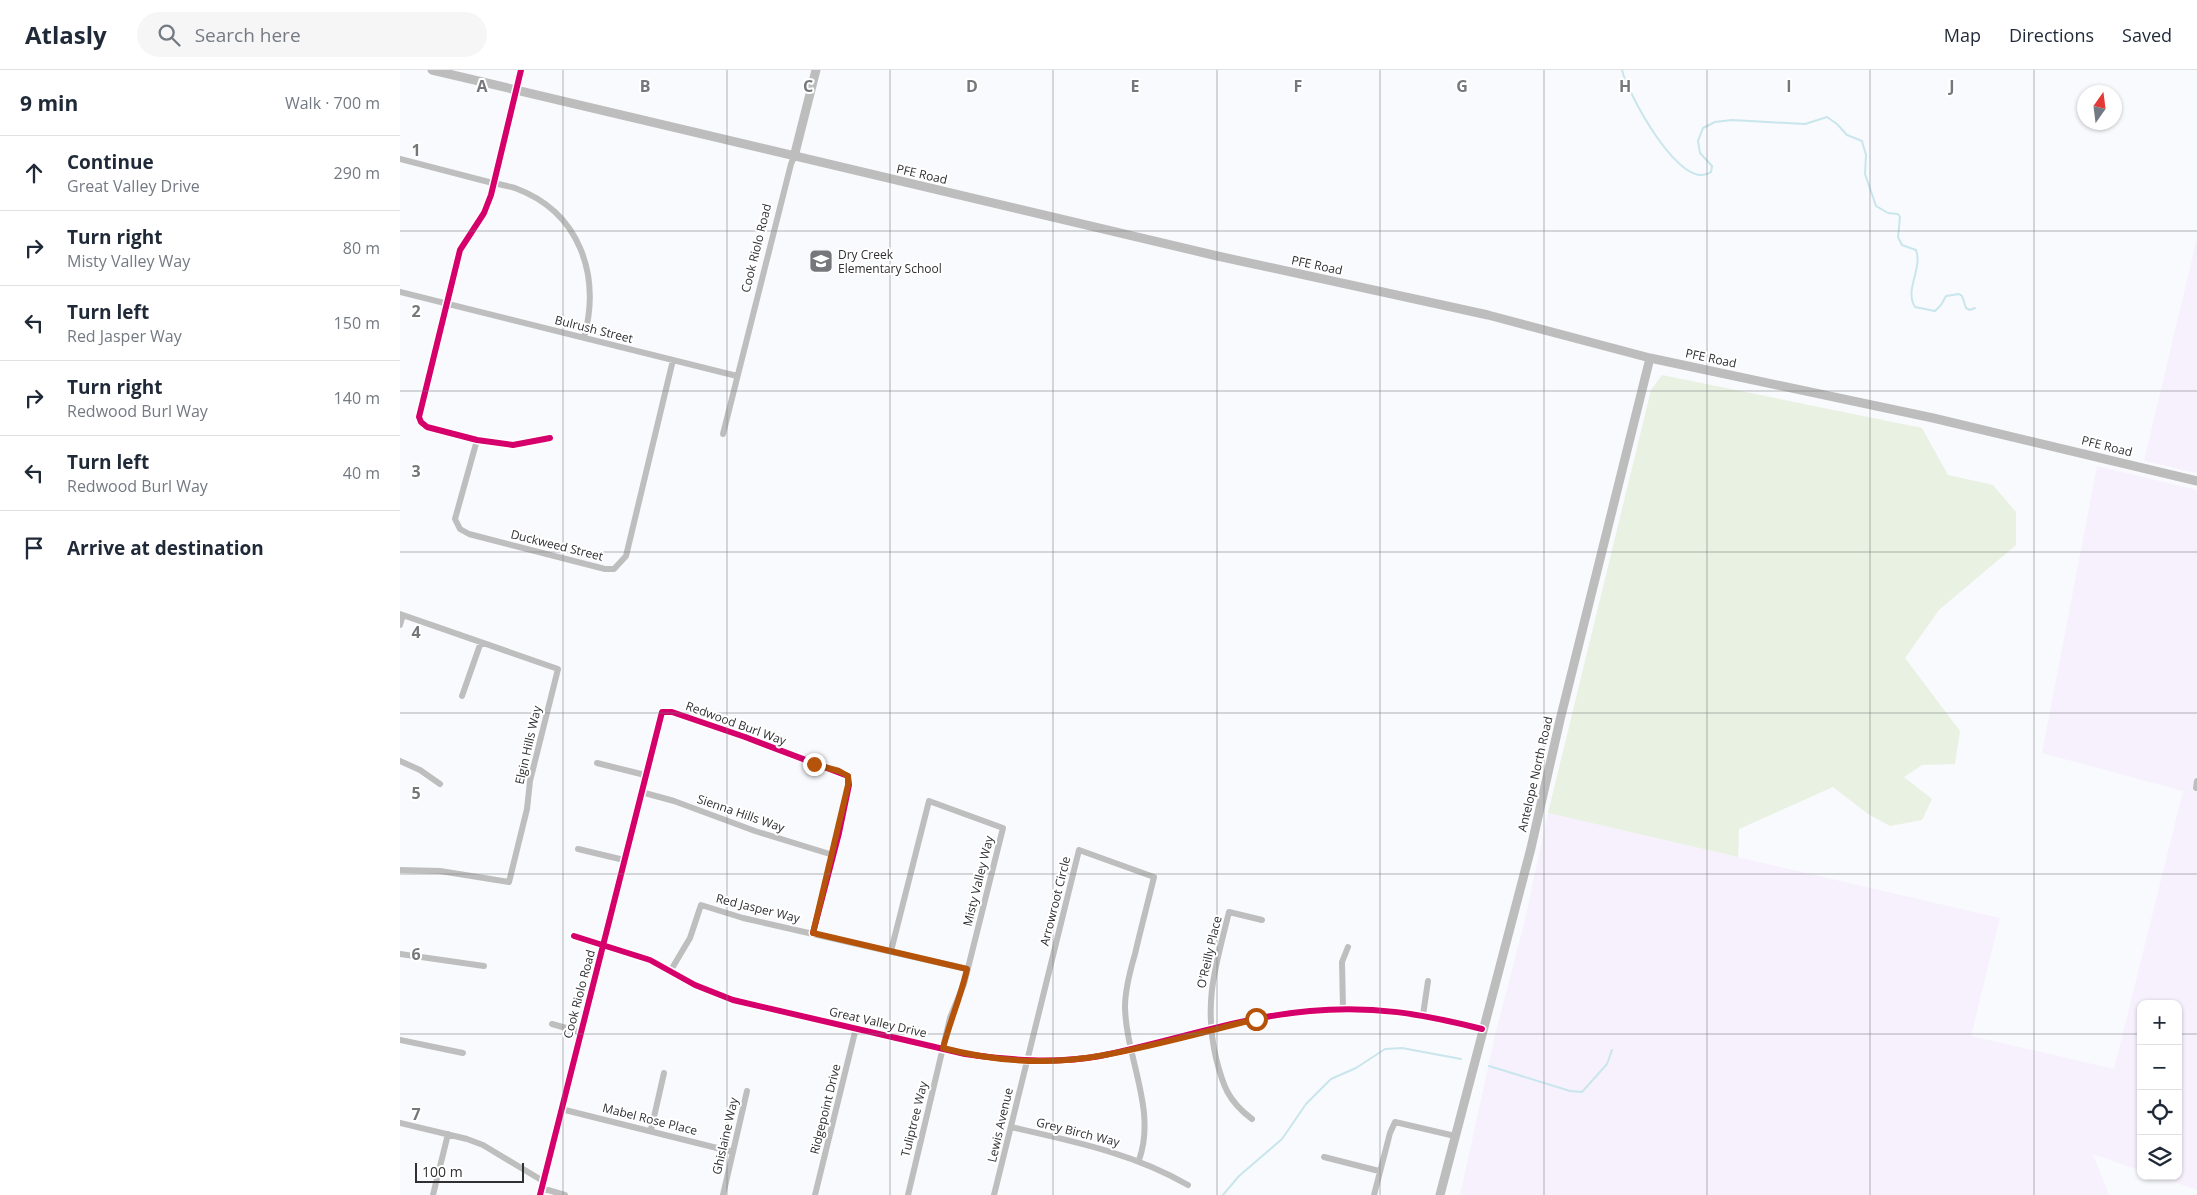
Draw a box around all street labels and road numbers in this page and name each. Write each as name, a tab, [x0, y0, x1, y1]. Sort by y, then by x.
street label: PFE Road	[895, 160, 949, 188]
street label: Cook Riolo Road	[737, 202, 775, 294]
street label: PFE Road	[1290, 251, 1344, 279]
street label: Bulrush Street	[553, 311, 635, 347]
street label: PFE Road	[1684, 344, 1738, 372]
street label: PFE Road	[2080, 431, 2134, 461]
street label: Duckweed Street	[509, 525, 605, 565]
street label: Redwood Burl Way	[683, 697, 789, 749]
street label: Elgin Hills Way	[511, 703, 546, 786]
street label: Antelope North Road	[1513, 715, 1557, 833]
street label: Sienna Hills Way	[695, 790, 788, 836]
street label: Misty Valley Way	[959, 833, 998, 928]
street label: Arrowroot Circle	[1036, 854, 1074, 948]
street label: Red Jasper Way	[714, 889, 803, 927]
street label: O'Reilly Place	[1192, 914, 1226, 990]
street label: Cook Riolo Road	[559, 948, 599, 1040]
street label: Great Valley Drive	[828, 1003, 929, 1042]
street label: Ridgepoint Drive	[806, 1062, 845, 1156]
street label: Tuliptree Way	[896, 1079, 932, 1158]
street label: Lewis Avenue	[983, 1086, 1017, 1164]
street label: Ghislaine Way	[708, 1095, 742, 1176]
street label: Mabel Rose Place	[601, 1099, 700, 1139]
street label: Grey Birch Way	[1035, 1113, 1122, 1151]

